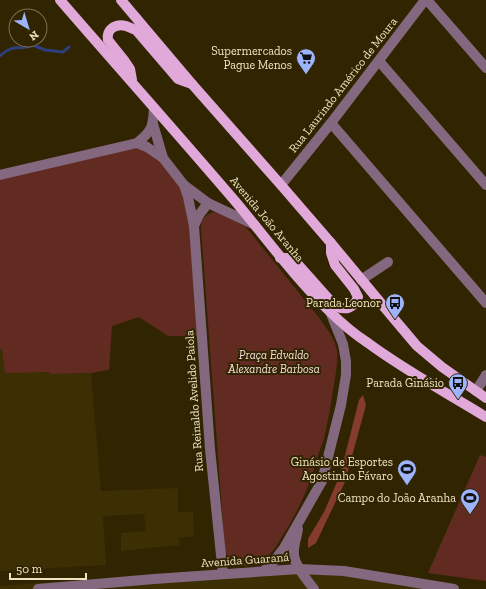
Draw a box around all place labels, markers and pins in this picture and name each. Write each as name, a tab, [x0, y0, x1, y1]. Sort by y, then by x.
place label: Supermercados Pague Menos	[211, 44, 292, 72]
supermarket icon: Supermercados Pague Menos	[295, 47, 317, 75]
bus stop icon: Parada Leonor	[384, 292, 406, 320]
place label: Parada Leonor	[306, 296, 381, 310]
bus stop icon: Parada Ginásio	[447, 372, 469, 400]
place label: Parada Ginásio	[366, 376, 444, 390]
place label: Ginásio de Esportes Agostinho Fávaro	[291, 455, 393, 483]
sports icon: Ginásio de Esportes Agostinho Fávaro	[396, 458, 418, 486]
sports icon: Campo do João Aranha	[459, 487, 481, 515]
place label: Campo do João Aranha	[338, 491, 456, 505]

